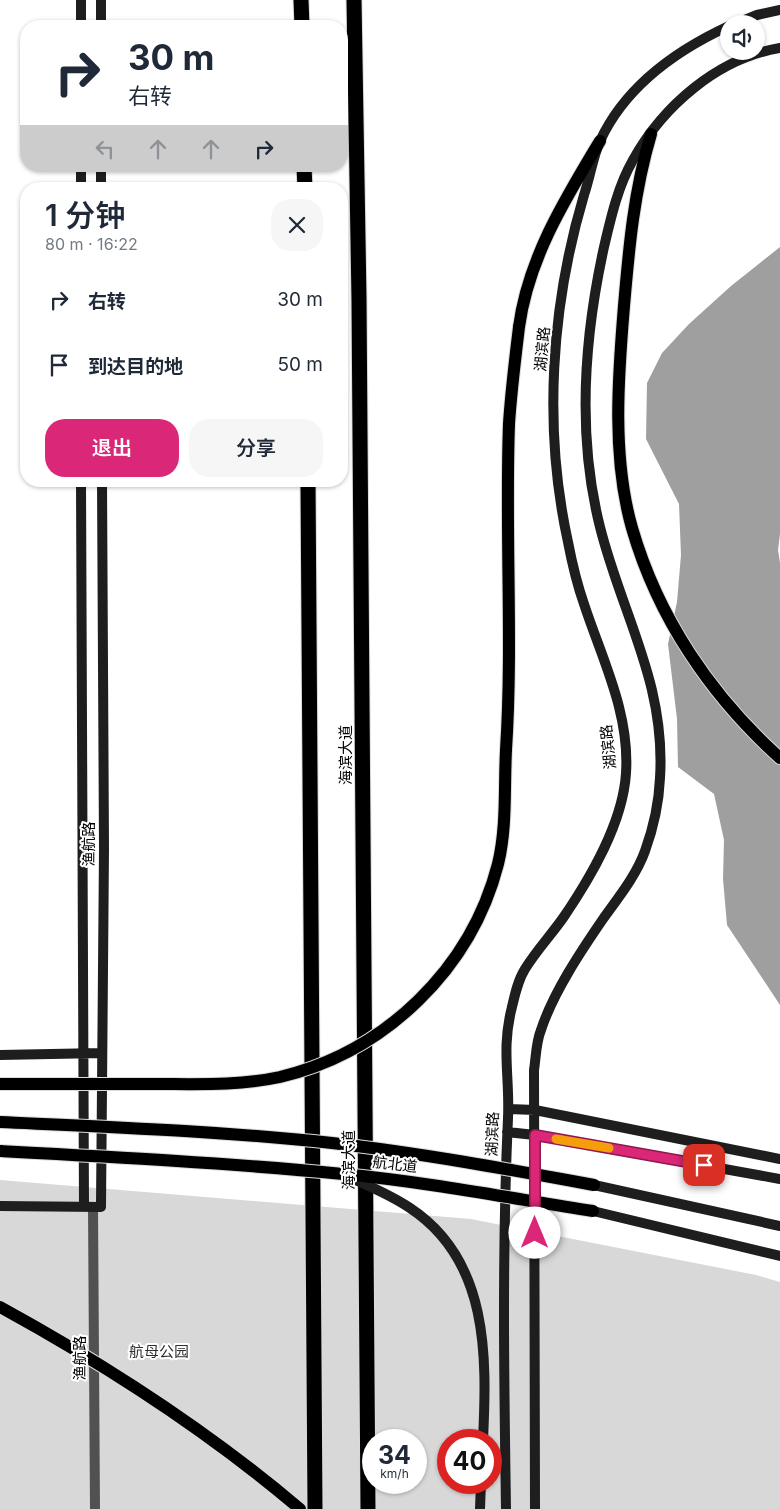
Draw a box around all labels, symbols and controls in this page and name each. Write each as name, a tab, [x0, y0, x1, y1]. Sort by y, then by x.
map controls	[720, 15, 765, 60]
button: sound	[720, 15, 765, 60]
text: 30 m	[128, 36, 214, 78]
icon: right	[45, 40, 110, 105]
text: 右转	[128, 83, 172, 109]
icon: left	[91, 135, 119, 163]
icon: ahead	[144, 135, 172, 163]
icon: ahead	[197, 135, 225, 163]
icon: right	[250, 135, 278, 163]
text: 1 分钟	[45, 197, 125, 233]
button: close	[271, 199, 323, 251]
text: 80 m · 16:22	[45, 234, 138, 254]
icon: right	[45, 286, 73, 314]
text: 30 m	[277, 288, 323, 311]
text: 右转	[88, 290, 126, 313]
street label: 湖滨路	[531, 326, 553, 372]
icon: arrive	[45, 351, 73, 379]
text: 50 m	[277, 353, 323, 376]
text: 到达目的地	[88, 355, 183, 378]
button: 退出	[45, 419, 179, 477]
button: 分享	[189, 419, 323, 477]
street label: 湖滨路	[596, 724, 620, 770]
street label: 海滨大道	[336, 725, 355, 785]
street label: 渔航路	[79, 821, 98, 867]
street label: 湖滨路	[482, 1111, 502, 1157]
street label: 海滨大道	[339, 1130, 358, 1190]
pin	[683, 1144, 725, 1186]
icon: arrive	[690, 1151, 718, 1179]
street label: 航北道	[372, 1152, 418, 1176]
position arrow	[508, 1206, 560, 1258]
street label: 渔航路	[70, 1335, 89, 1381]
park label: 航母公园	[129, 1342, 189, 1361]
speed limit sign: 40	[437, 1429, 502, 1494]
text: 34	[378, 1440, 411, 1470]
text: km/h	[380, 1466, 409, 1481]

